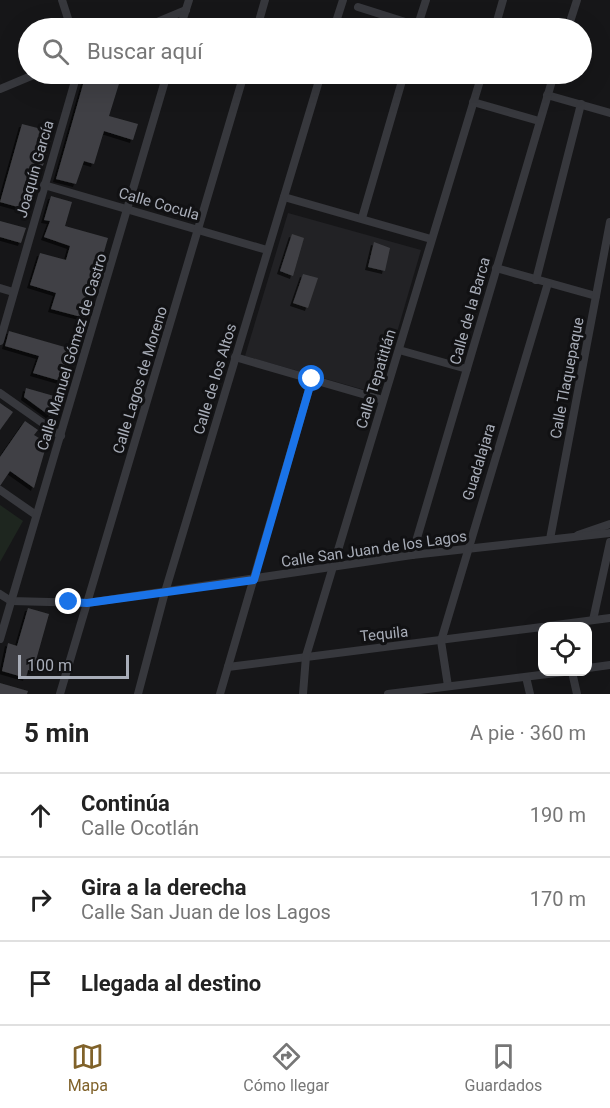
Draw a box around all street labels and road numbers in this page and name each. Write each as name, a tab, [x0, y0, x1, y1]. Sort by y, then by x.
street label: Joaquín García	[12, 118, 58, 220]
street label: Calle Cocula	[117, 184, 201, 224]
street label: Calle Manuel Gómez de Castro	[33, 251, 111, 453]
street label: Calle de la Barca	[446, 255, 494, 367]
street label: Calle Lagos de Moreno	[109, 304, 171, 456]
street label: Calle Tlaquepaque	[546, 316, 588, 440]
street label: Calle de los Altos	[190, 321, 240, 437]
street label: Calle Tepatitlán	[352, 327, 400, 431]
street label: Guadalajara	[459, 421, 499, 503]
street label: Calle San Juan de los Lagos	[280, 527, 468, 571]
street label: Tequila	[359, 623, 409, 645]

